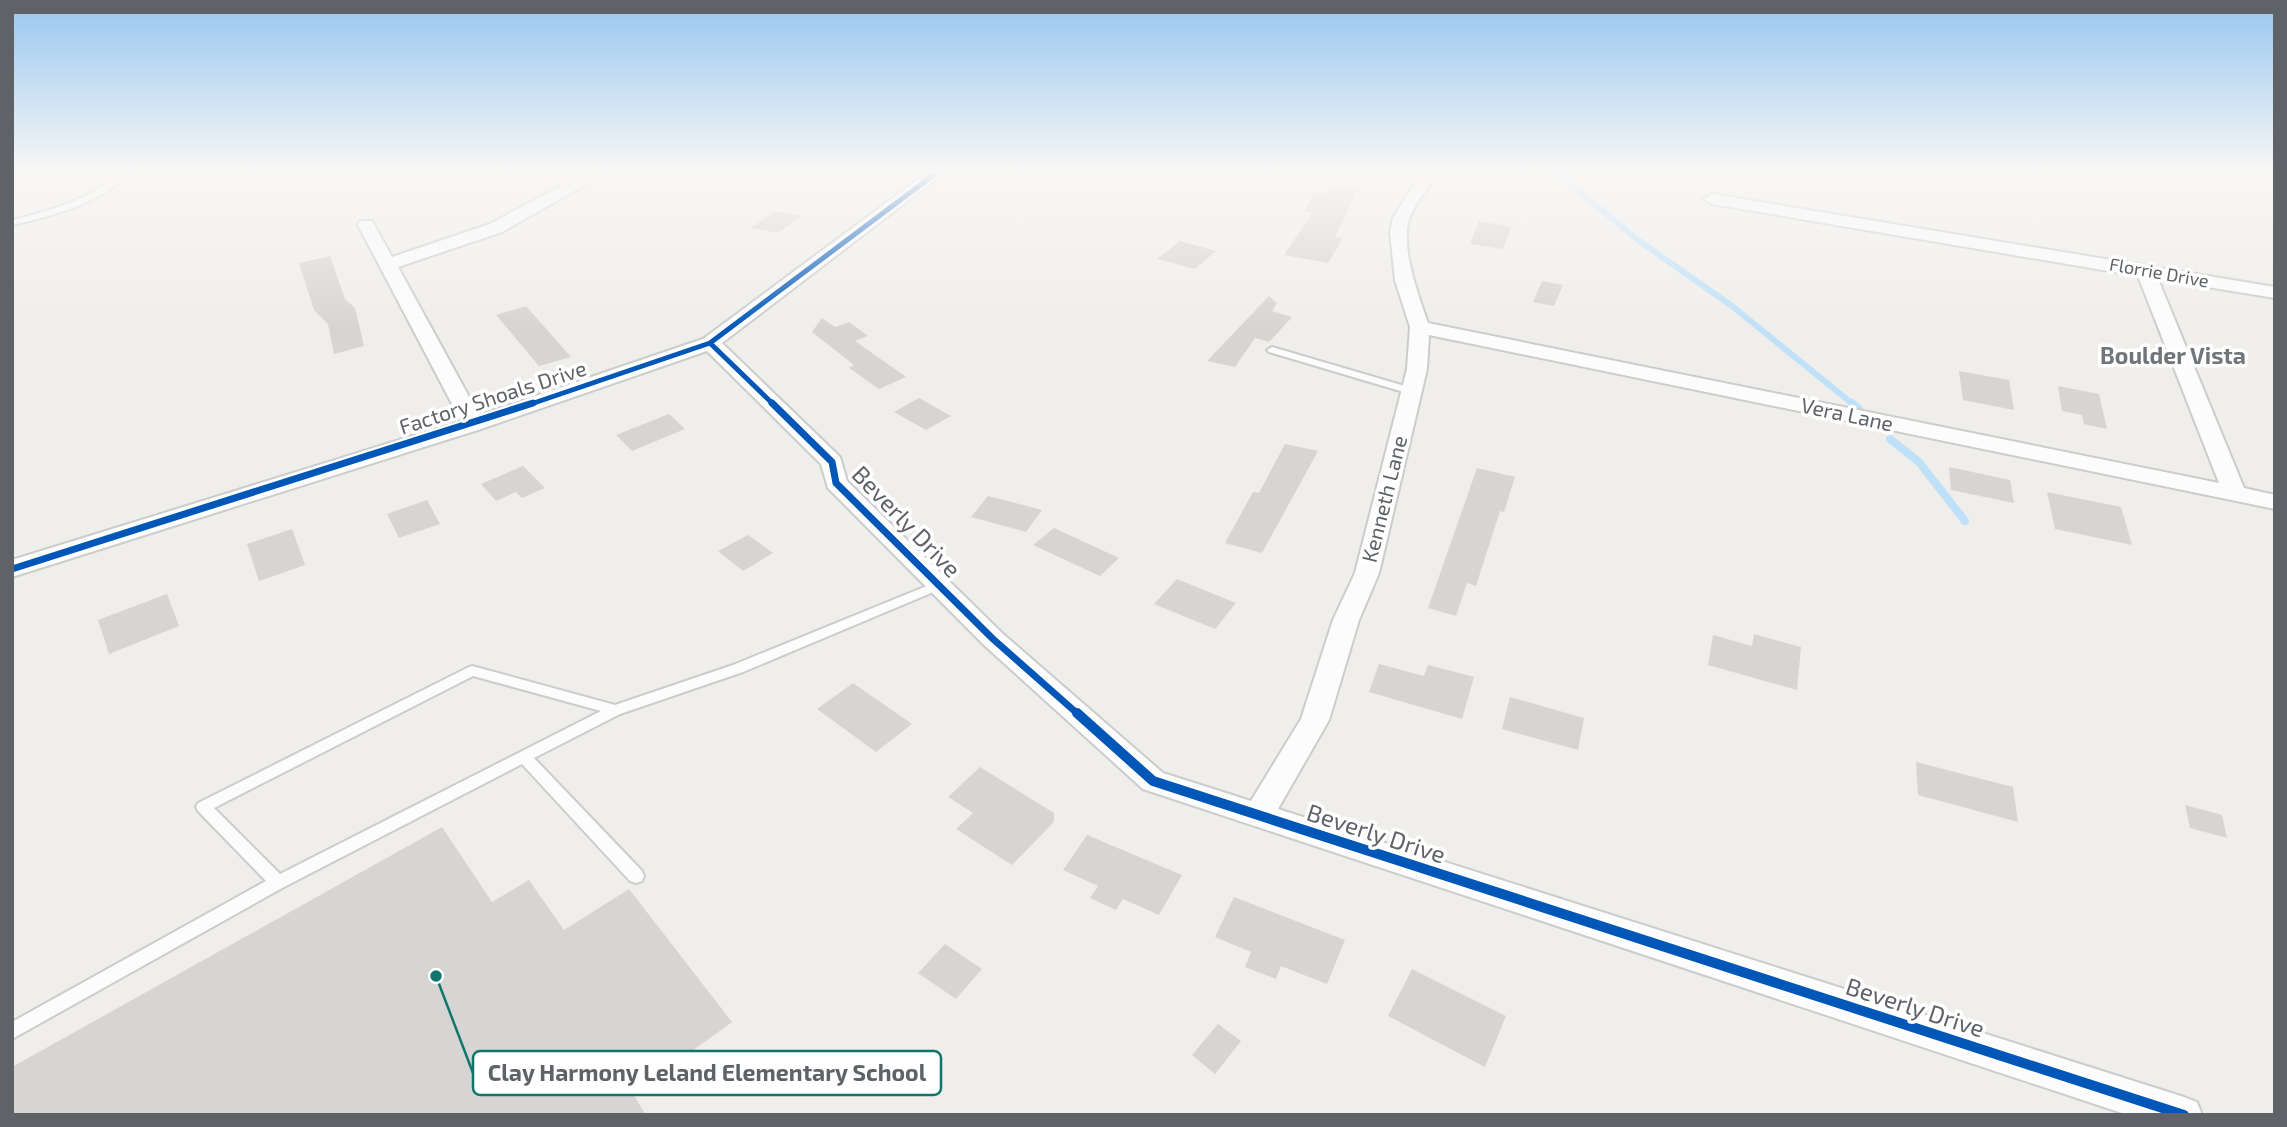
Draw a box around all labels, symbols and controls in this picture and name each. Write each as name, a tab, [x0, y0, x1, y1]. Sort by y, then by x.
street label: Florrie Drive	[2108, 252, 2211, 292]
district label: Boulder Vista	[2100, 341, 2246, 369]
street label: Factory Shoals Drive	[396, 355, 589, 439]
street label: Vera Lane	[1799, 392, 1896, 436]
street label: Kenneth Lane	[1356, 433, 1411, 565]
street label: Beverly Drive	[847, 459, 967, 583]
street label: Beverly Drive	[1304, 797, 1449, 869]
street label: Beverly Drive	[1843, 971, 1988, 1043]
callout: Clay Harmony Leland Elementary School	[473, 1051, 941, 1095]
text: Clay Harmony Leland Elementary School	[488, 1058, 927, 1086]

